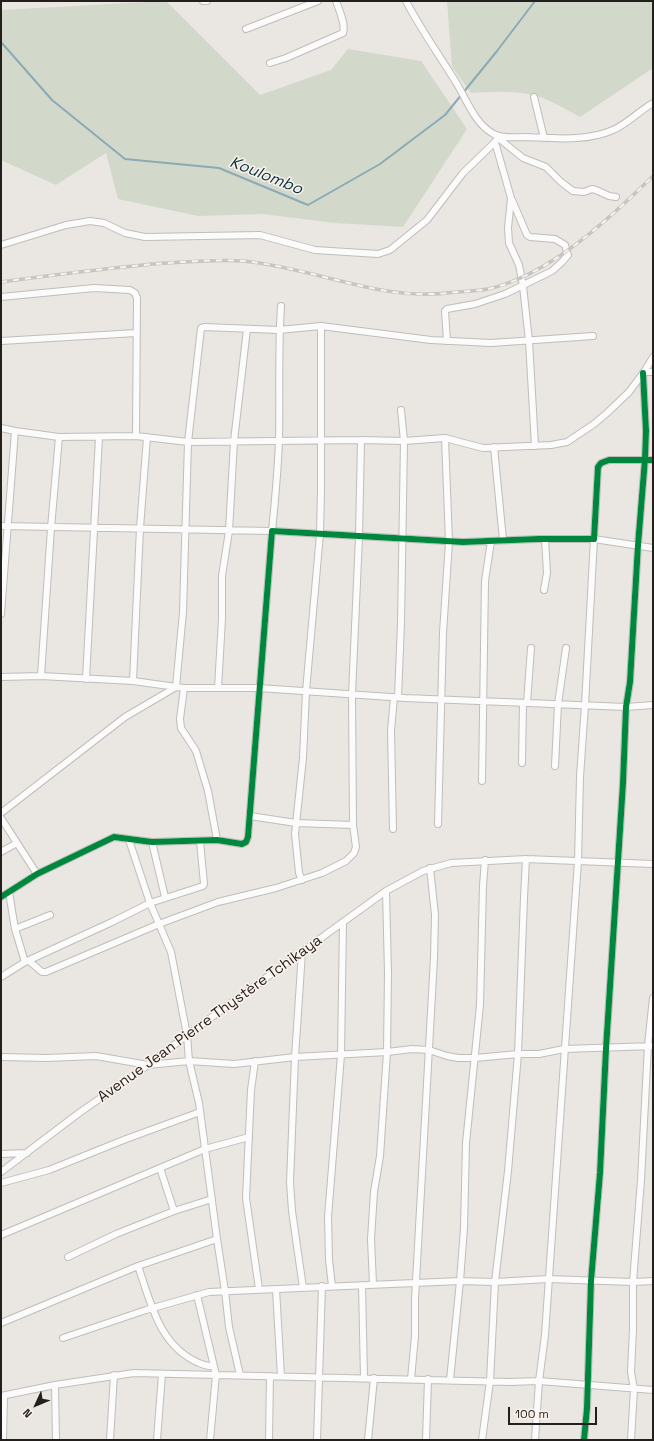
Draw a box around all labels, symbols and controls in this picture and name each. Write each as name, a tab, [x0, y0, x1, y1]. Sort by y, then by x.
water label: Koulombo	[227, 153, 305, 199]
street label: Avenue Jean Pierre Thystère Tchikaya	[94, 931, 326, 1107]
north arrow	[16, 1385, 56, 1425]
scale bar	[510, 1399, 599, 1425]
text: N	[20, 1406, 35, 1421]
text: 100 m	[515, 1406, 549, 1422]

